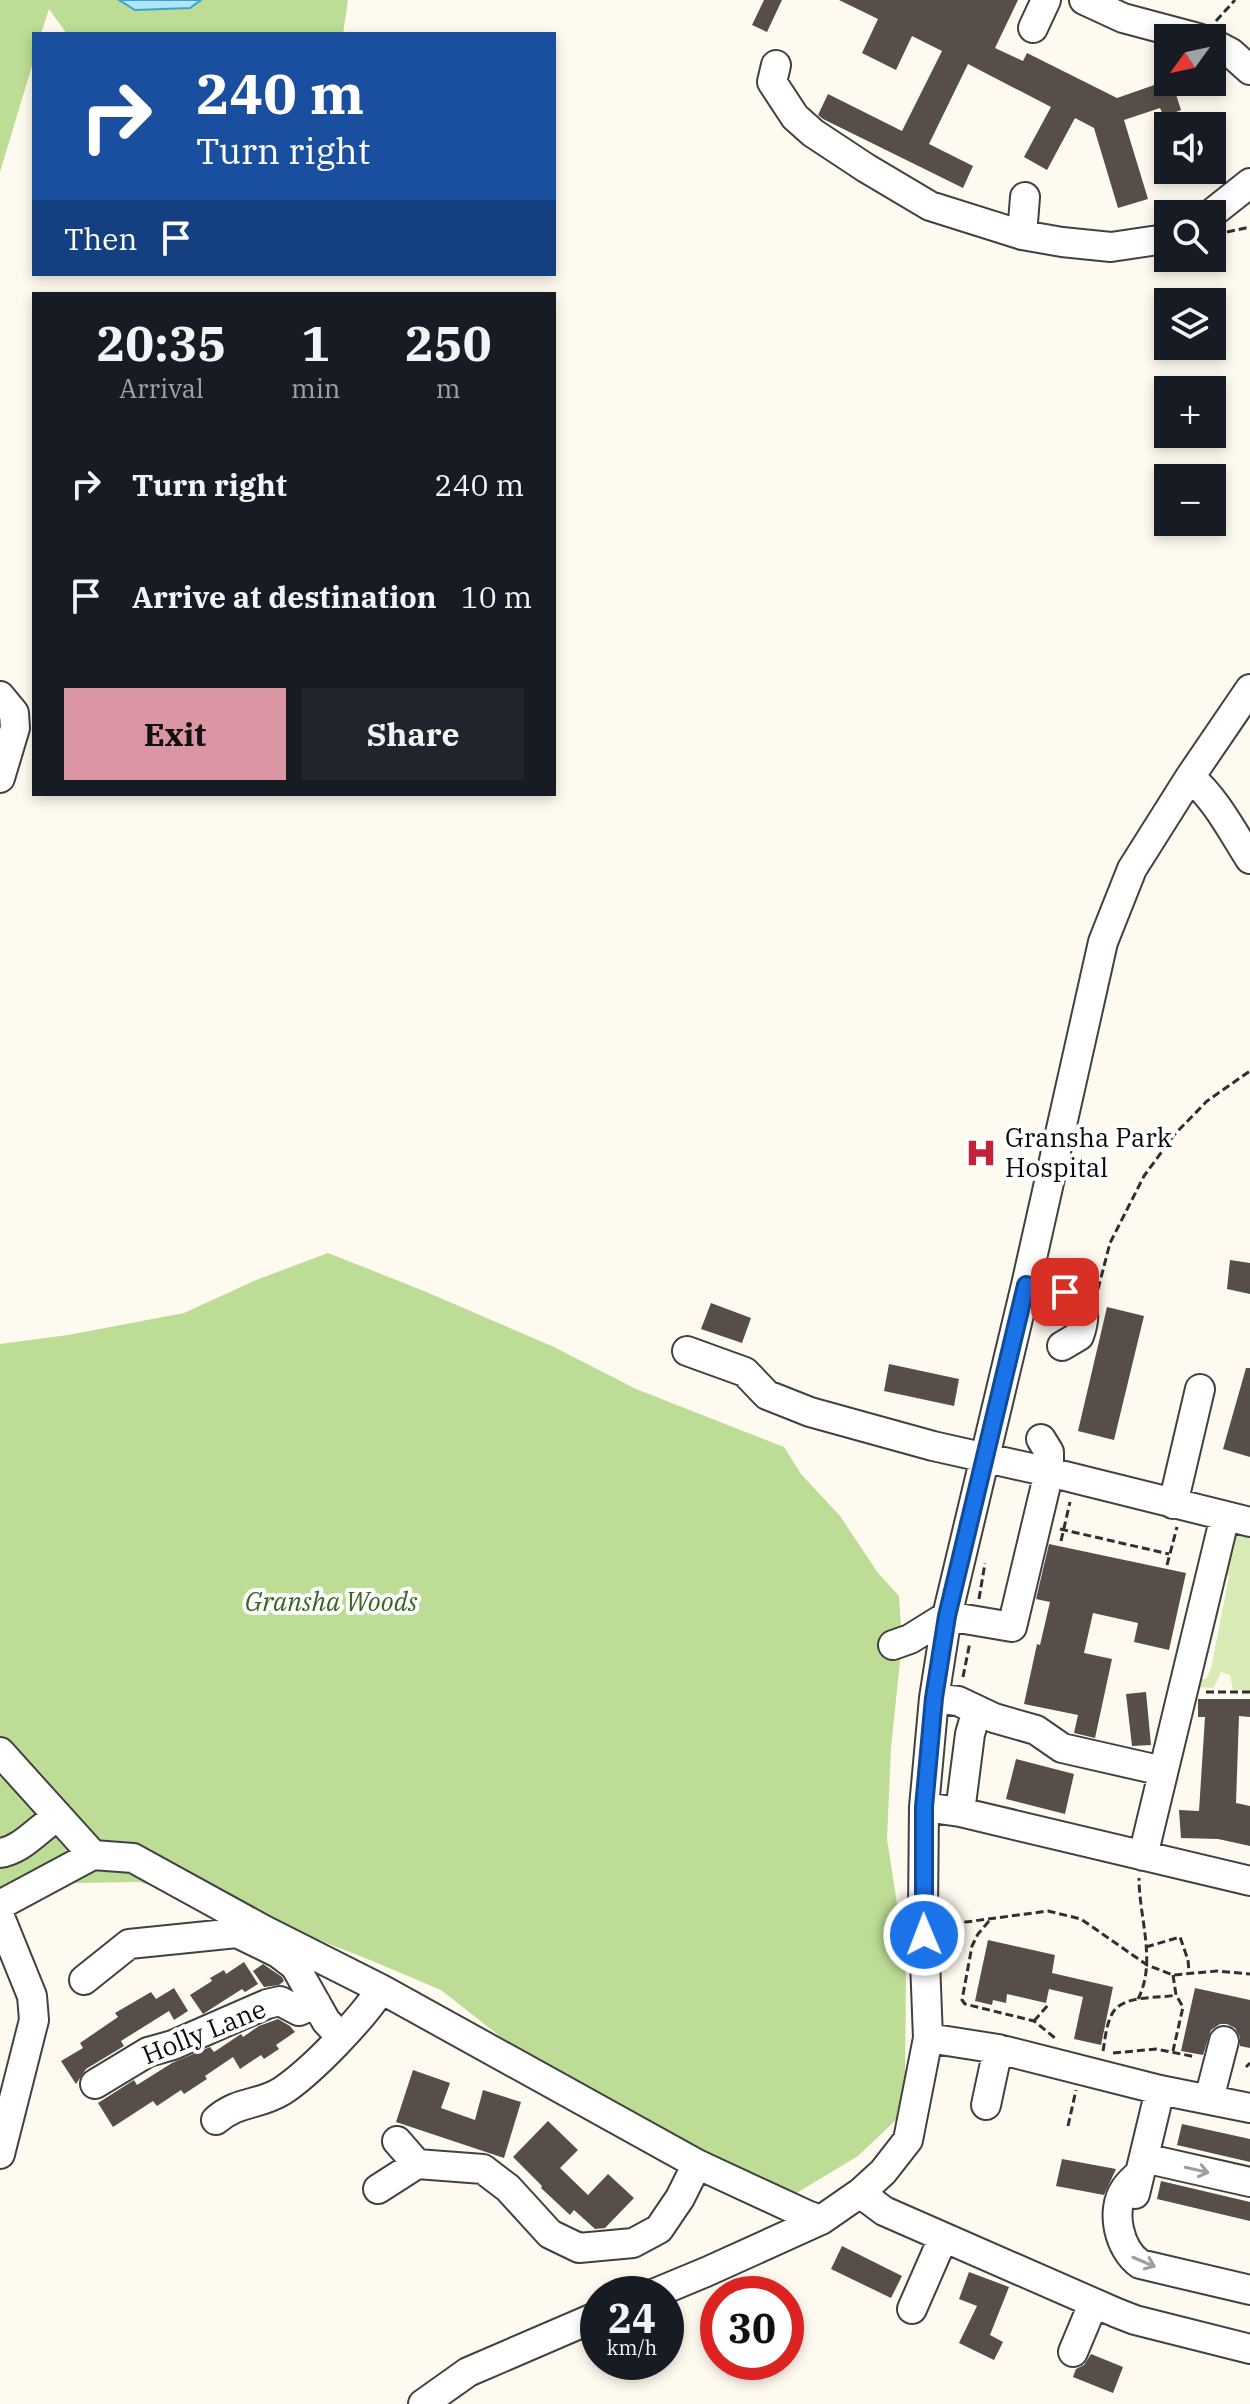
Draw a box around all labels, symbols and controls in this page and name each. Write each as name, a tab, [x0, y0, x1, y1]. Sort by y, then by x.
north arrow	[1154, 24, 1226, 96]
map controls	[1154, 24, 1226, 536]
text: 240 m	[196, 57, 364, 129]
icon: right	[64, 64, 168, 168]
button: sound	[1154, 112, 1226, 184]
text: Turn right	[196, 127, 370, 174]
button: search	[1154, 200, 1226, 272]
icon: arrive	[154, 216, 198, 260]
text: Then	[64, 219, 138, 258]
button: layers	[1154, 288, 1226, 360]
text: 20:35	[97, 312, 226, 374]
text: 1	[301, 312, 330, 374]
text: 250	[405, 312, 491, 374]
text: Arrival	[119, 371, 204, 405]
text: min	[291, 371, 340, 405]
text: m	[436, 371, 461, 405]
button: +	[1154, 376, 1226, 448]
icon: right	[64, 462, 108, 506]
button: −	[1154, 464, 1226, 536]
text: Turn right	[132, 465, 287, 504]
text: 240 m	[434, 465, 524, 504]
icon: arrive	[64, 574, 108, 618]
text: Arrive at destination	[132, 577, 437, 616]
text: 10 m	[461, 577, 532, 616]
button: Exit	[64, 688, 286, 780]
button: Share	[302, 688, 524, 780]
place label: Gransha Park Hospital	[1005, 1120, 1172, 1184]
hospital icon: Gransha Park Hospital	[964, 1136, 998, 1170]
pin	[1031, 1258, 1099, 1326]
icon: arrive	[1043, 1270, 1087, 1314]
park label: Gransha Woods	[245, 1584, 418, 1618]
position arrow	[882, 1893, 966, 1977]
street label: Holly Lane	[137, 1991, 271, 2071]
one-way arrow	[1184, 2163, 1209, 2178]
one-way arrow	[1132, 2256, 1156, 2271]
speed limit sign: 30	[700, 2276, 804, 2380]
text: 24	[608, 2292, 656, 2344]
text: km/h	[607, 2334, 657, 2361]

